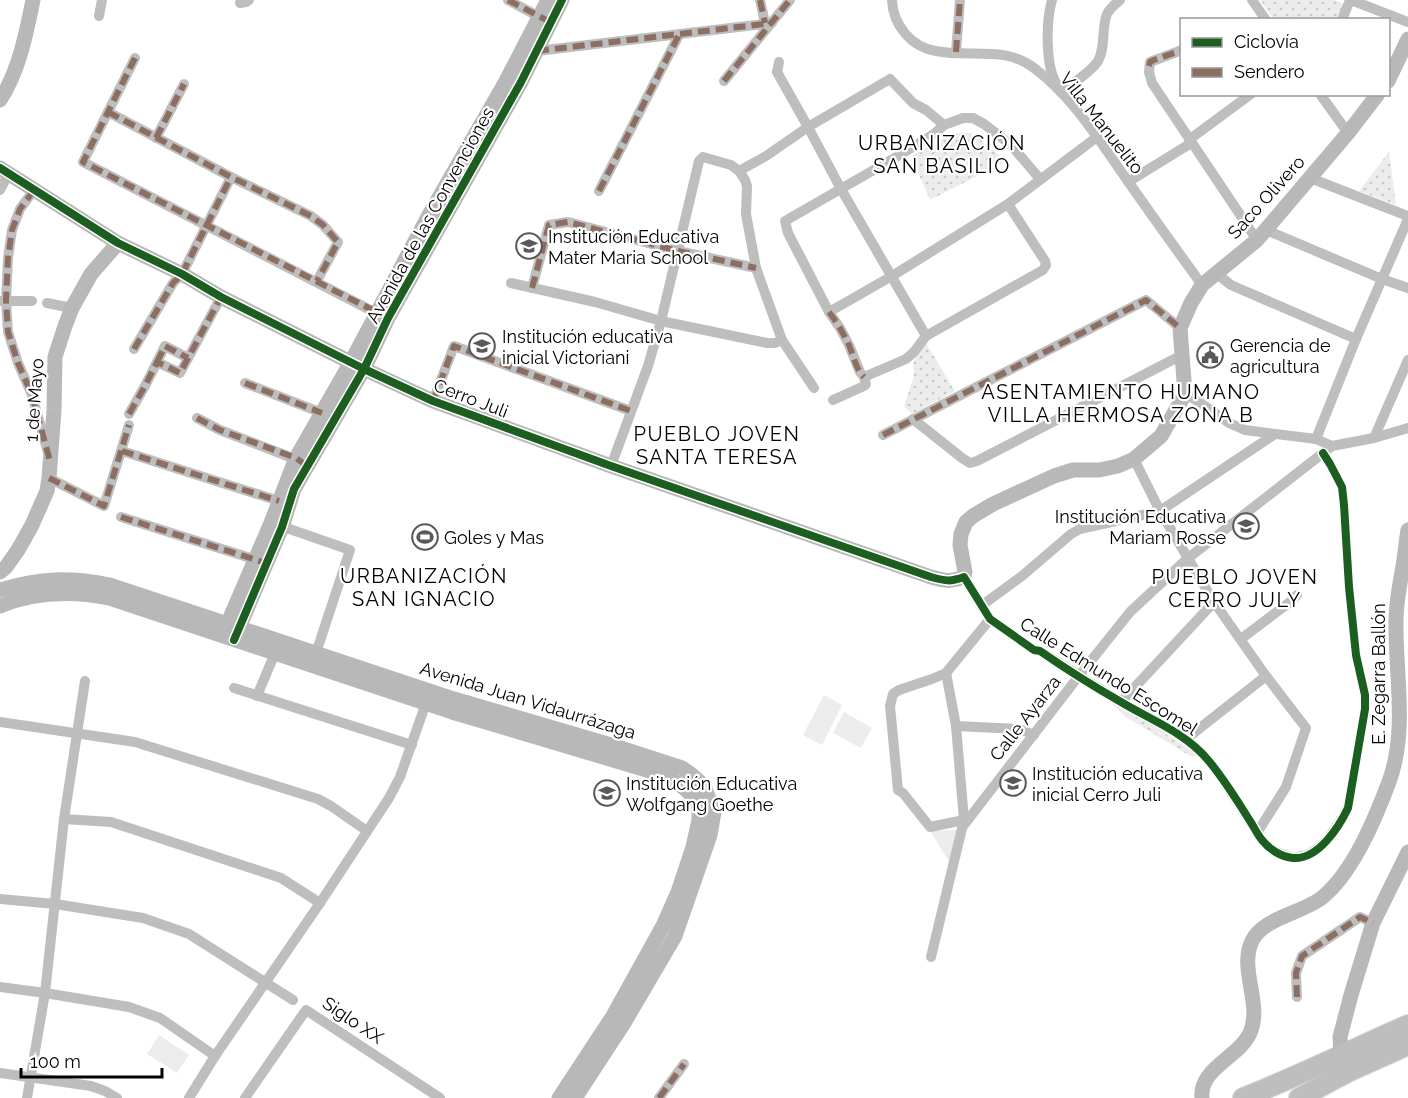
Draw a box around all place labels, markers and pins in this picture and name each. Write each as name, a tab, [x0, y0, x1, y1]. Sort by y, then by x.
place label: Institución Educativa Mater Maria School	[548, 226, 719, 268]
school or university icon: Institución Educativa Mater Maria School	[514, 231, 544, 261]
place label: Institución educativa inicial Victoriani	[502, 326, 673, 368]
school or university icon: Institución educativa inicial Victoriani	[467, 331, 497, 361]
place label: Gerencia de agricultura	[1230, 335, 1331, 377]
public building icon: Gerencia de agricultura	[1195, 340, 1225, 370]
place label: Institución Educativa Mariam Rosse	[1055, 506, 1226, 548]
school or university icon: Institución Educativa Mariam Rosse	[1231, 511, 1261, 541]
sports icon: Goles y Mas	[410, 522, 440, 552]
place label: Goles y Mas	[444, 527, 544, 548]
place label: Institución educativa inicial Cerro Juli	[1032, 763, 1203, 805]
school or university icon: Institución educativa inicial Cerro Juli	[998, 768, 1028, 798]
place label: Institución Educativa Wolfgang Goethe	[626, 773, 797, 815]
school or university icon: Institución Educativa Wolfgang Goethe	[592, 778, 622, 808]

